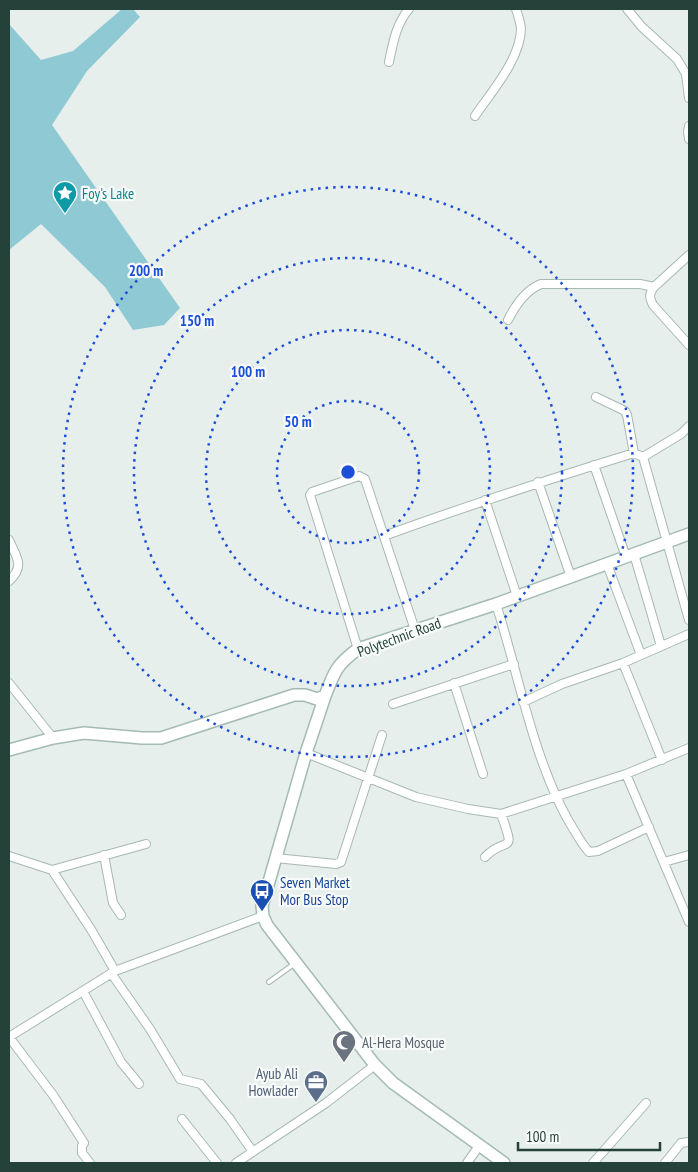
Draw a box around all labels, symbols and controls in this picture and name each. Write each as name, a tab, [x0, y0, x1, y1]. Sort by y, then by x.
place icon: Foy's Lake	[52, 180, 78, 214]
place label: Foy's Lake	[82, 184, 134, 203]
text: 200 m	[129, 261, 163, 280]
text: 150 m	[180, 311, 214, 330]
text: 100 m	[231, 362, 265, 381]
text: 50 m	[284, 412, 312, 431]
centre of rings	[339, 463, 357, 481]
street label: Polytechnic Road	[355, 613, 443, 661]
place label: Seven Market Mor Bus Stop	[280, 873, 350, 909]
bus stop icon: Seven Market Mor Bus Stop	[249, 878, 275, 912]
mosque icon: Al-Hera Mosque	[331, 1029, 357, 1063]
place label: Al-Hera Mosque	[362, 1033, 445, 1052]
place label: Ayub Ali Howlader	[248, 1064, 299, 1100]
office icon: Ayub Ali Howlader	[303, 1069, 329, 1103]
scale bar	[518, 1120, 660, 1152]
text: 100 m	[526, 1127, 559, 1146]

